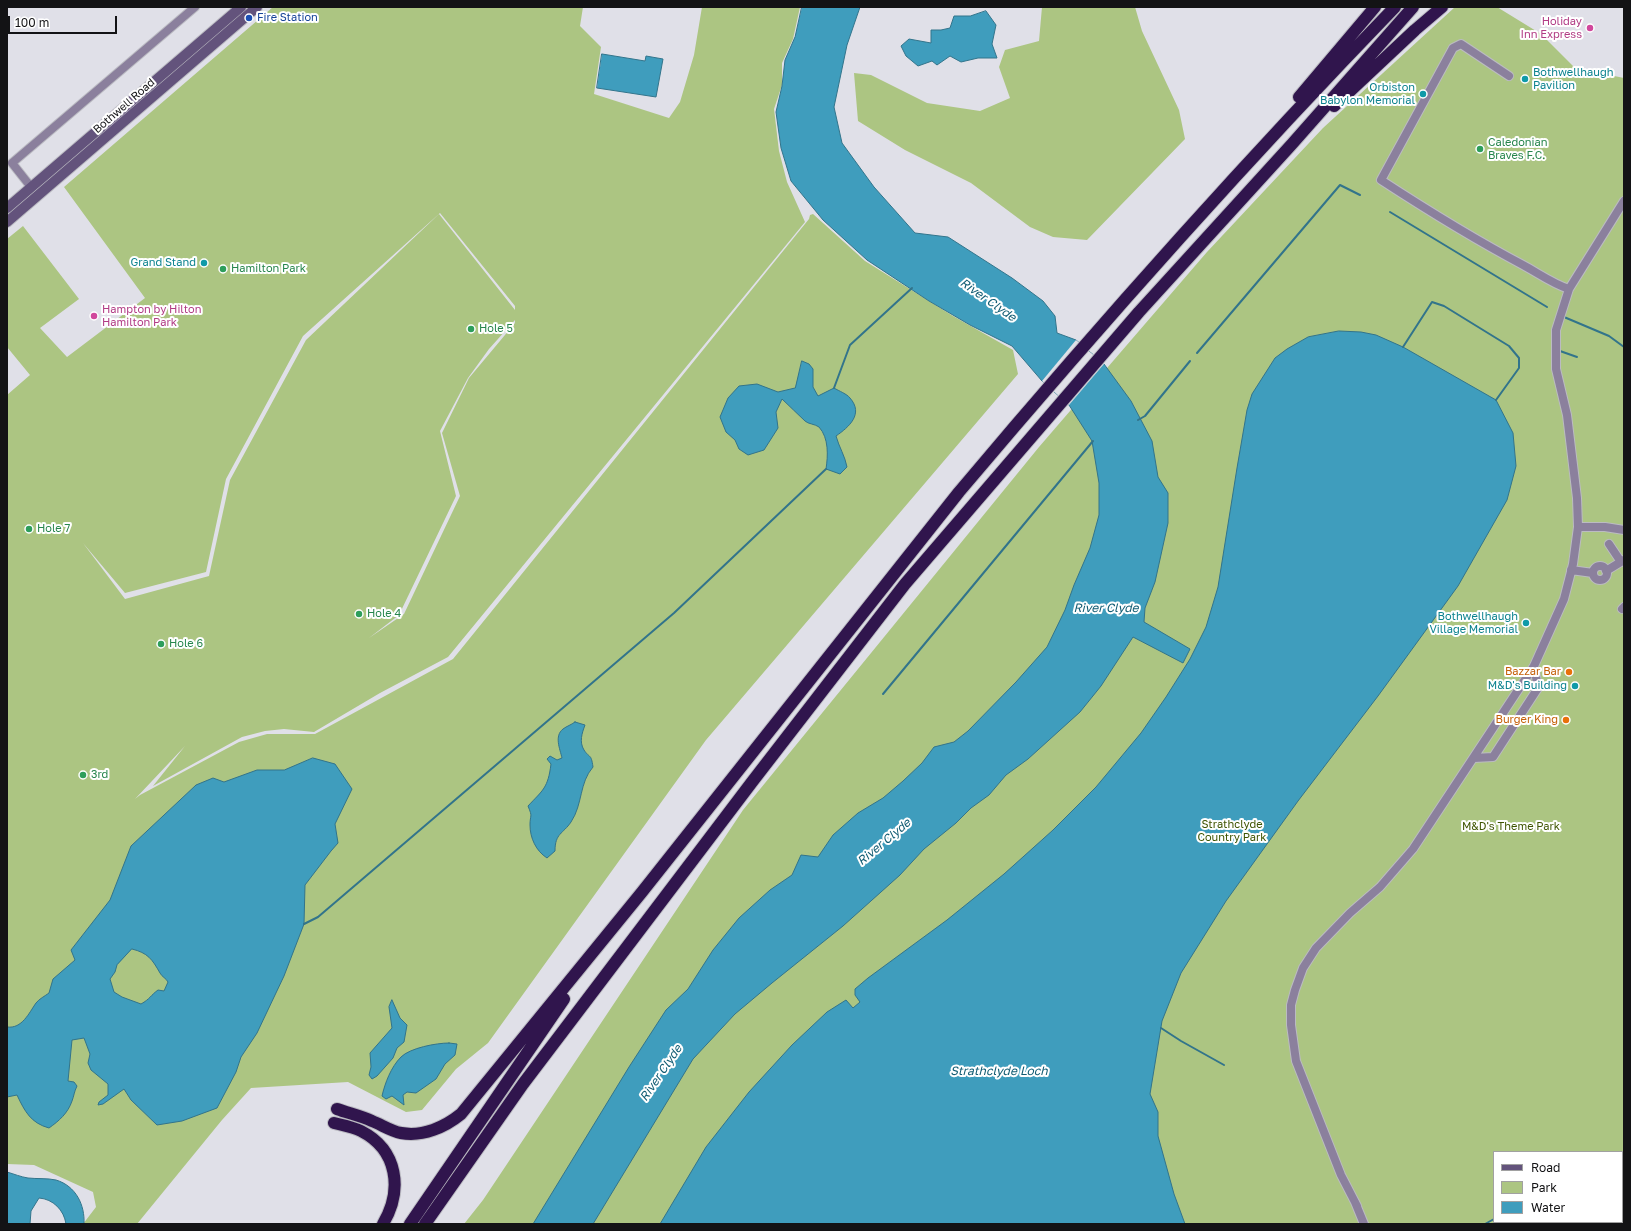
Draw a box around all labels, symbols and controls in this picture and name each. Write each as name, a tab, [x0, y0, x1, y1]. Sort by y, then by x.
scale bar	[10, 8, 119, 34]
place label: Fire Station	[257, 11, 318, 25]
marker: Fire Station	[244, 13, 254, 23]
text: 100 m	[15, 15, 49, 30]
place label: Holiday Inn Express	[1521, 15, 1582, 41]
marker: Holiday Inn Express	[1585, 23, 1595, 33]
place label: Bothwellhaugh Pavilion	[1533, 66, 1613, 92]
marker: Bothwellhaugh Pavilion	[1520, 74, 1530, 84]
street label: Bothwell Road	[91, 76, 157, 136]
place label: Orbiston Babylon Memorial	[1320, 81, 1415, 107]
marker: Orbiston Babylon Memorial	[1418, 89, 1428, 99]
place label: Caledonian Braves F.C.	[1488, 136, 1548, 162]
marker: Caledonian Braves F.C.	[1475, 144, 1485, 154]
place label: Grand Stand	[131, 256, 196, 270]
marker: Grand Stand	[199, 258, 209, 268]
place label: Hamilton Park	[231, 262, 306, 276]
marker: Hamilton Park	[218, 264, 228, 274]
water label: River Clyde	[957, 275, 1019, 325]
place label: Hampton by Hilton Hamilton Park	[102, 303, 201, 329]
marker: Hampton by Hilton Hamilton Park	[89, 311, 99, 321]
place label: Hole 5	[479, 322, 513, 336]
marker: Hole 5	[466, 324, 476, 334]
place label: Hole 7	[37, 522, 70, 536]
marker: Hole 7	[24, 524, 34, 534]
water label: River Clyde	[1073, 601, 1139, 615]
place label: Hole 4	[367, 607, 401, 621]
marker: Hole 4	[354, 609, 364, 619]
place label: Bothwellhaugh Village Memorial	[1429, 610, 1518, 636]
marker: Bothwellhaugh Village Memorial	[1521, 618, 1531, 628]
place label: Hole 6	[169, 637, 203, 651]
marker: Hole 6	[156, 639, 166, 649]
place label: Bazzar Bar	[1505, 665, 1561, 679]
marker: Bazzar Bar	[1564, 667, 1574, 677]
place label: M&D's Building	[1488, 679, 1567, 693]
marker: M&D's Building	[1570, 681, 1580, 691]
place label: Burger King	[1496, 713, 1558, 727]
marker: Burger King	[1561, 715, 1571, 725]
place label: 3rd	[91, 768, 108, 782]
marker: 3rd	[78, 770, 88, 780]
water label: River Clyde	[854, 816, 914, 868]
park label: Strathclyde Country Park	[1197, 818, 1267, 844]
park label: M&D's Theme Park	[1462, 820, 1560, 834]
water label: River Clyde	[637, 1042, 685, 1104]
water label: Strathclyde Loch	[950, 1064, 1048, 1078]
legend	[1493, 1151, 1623, 1223]
text: Road	[1531, 1160, 1560, 1175]
text: Park	[1531, 1180, 1557, 1195]
text: Water	[1531, 1200, 1565, 1215]

